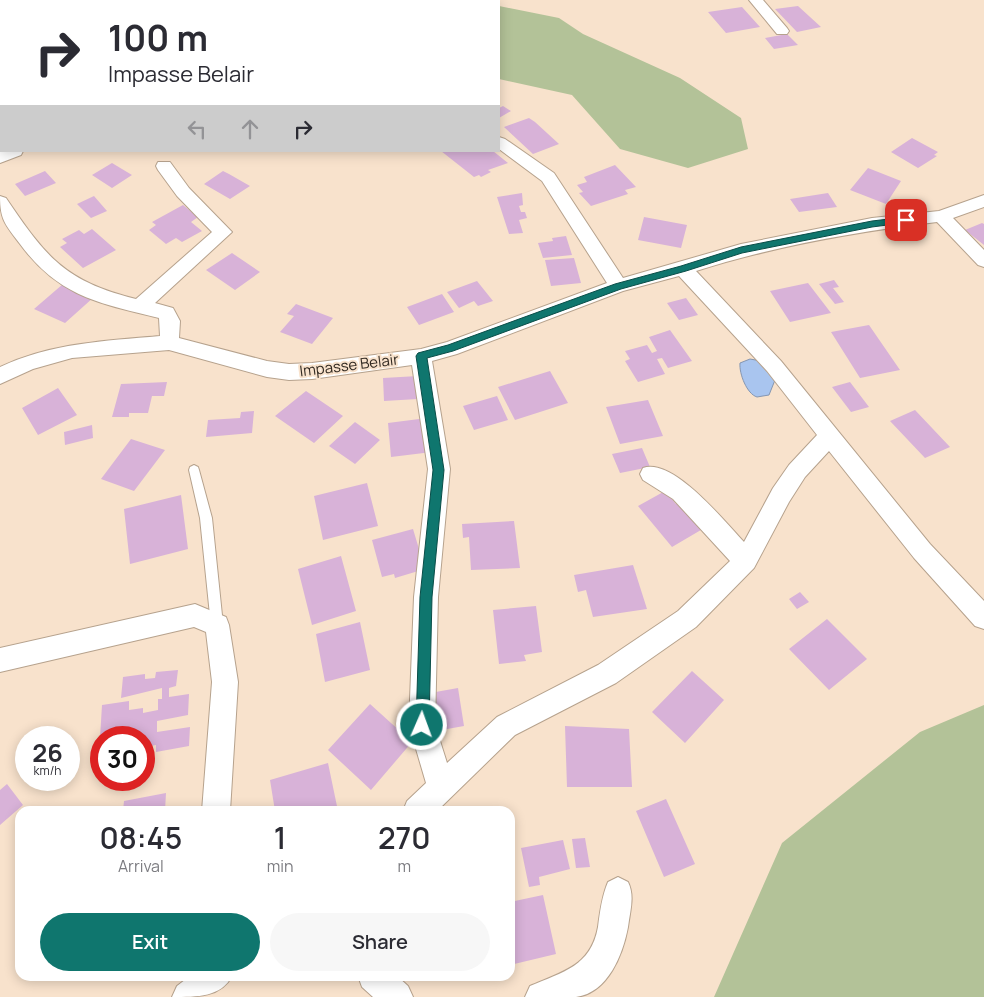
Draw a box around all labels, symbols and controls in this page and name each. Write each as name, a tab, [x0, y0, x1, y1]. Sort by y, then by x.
text: 100 m	[108, 14, 208, 62]
icon: right	[25, 20, 90, 85]
text: Impasse Belair	[108, 59, 254, 89]
icon: left	[183, 115, 211, 143]
icon: ahead	[236, 115, 264, 143]
icon: right	[289, 115, 317, 143]
pin	[885, 199, 927, 241]
icon: arrive	[892, 206, 920, 234]
street label: Impasse Belair	[298, 348, 400, 381]
position arrow	[395, 698, 447, 750]
speed limit sign: 30	[90, 726, 155, 791]
text: 26	[32, 735, 63, 770]
text: km/h	[34, 762, 61, 779]
text: 08:45	[99, 817, 182, 858]
text: 1	[274, 817, 286, 858]
text: 270	[378, 817, 431, 858]
text: Arrival	[118, 855, 164, 877]
text: min	[267, 855, 293, 877]
text: m	[397, 855, 411, 877]
button: Exit	[40, 913, 260, 971]
button: Share	[270, 913, 490, 971]

